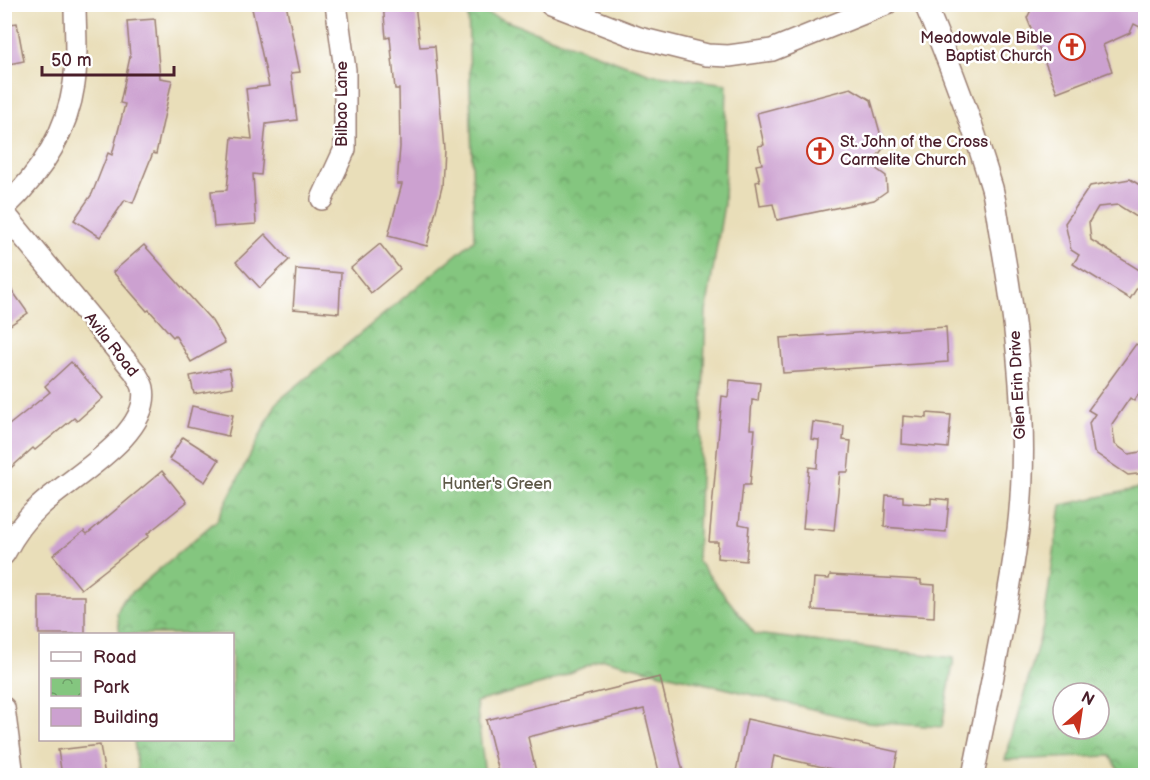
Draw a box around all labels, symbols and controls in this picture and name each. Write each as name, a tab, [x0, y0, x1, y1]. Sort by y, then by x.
place label: Meadowvale Bible Baptist Church	[920, 29, 1053, 66]
church icon: Meadowvale Bible Baptist Church	[1057, 32, 1087, 62]
scale bar	[42, 39, 174, 77]
text: 50 m	[51, 50, 92, 71]
street label: Bilbao Lane	[333, 60, 352, 147]
place label: St. John of the Cross Carmelite Church	[840, 133, 988, 170]
church icon: St. John of the Cross Carmelite Church	[805, 136, 835, 166]
street label: Avila Road	[80, 309, 142, 381]
street label: Glen Erin Drive	[1006, 329, 1030, 440]
park label: Hunter's Green	[442, 475, 552, 494]
legend	[39, 633, 234, 741]
text: Road	[93, 647, 137, 668]
text: Park	[93, 677, 129, 698]
north arrow	[1051, 681, 1111, 741]
text: N	[1078, 688, 1097, 710]
text: Building	[93, 707, 159, 728]

